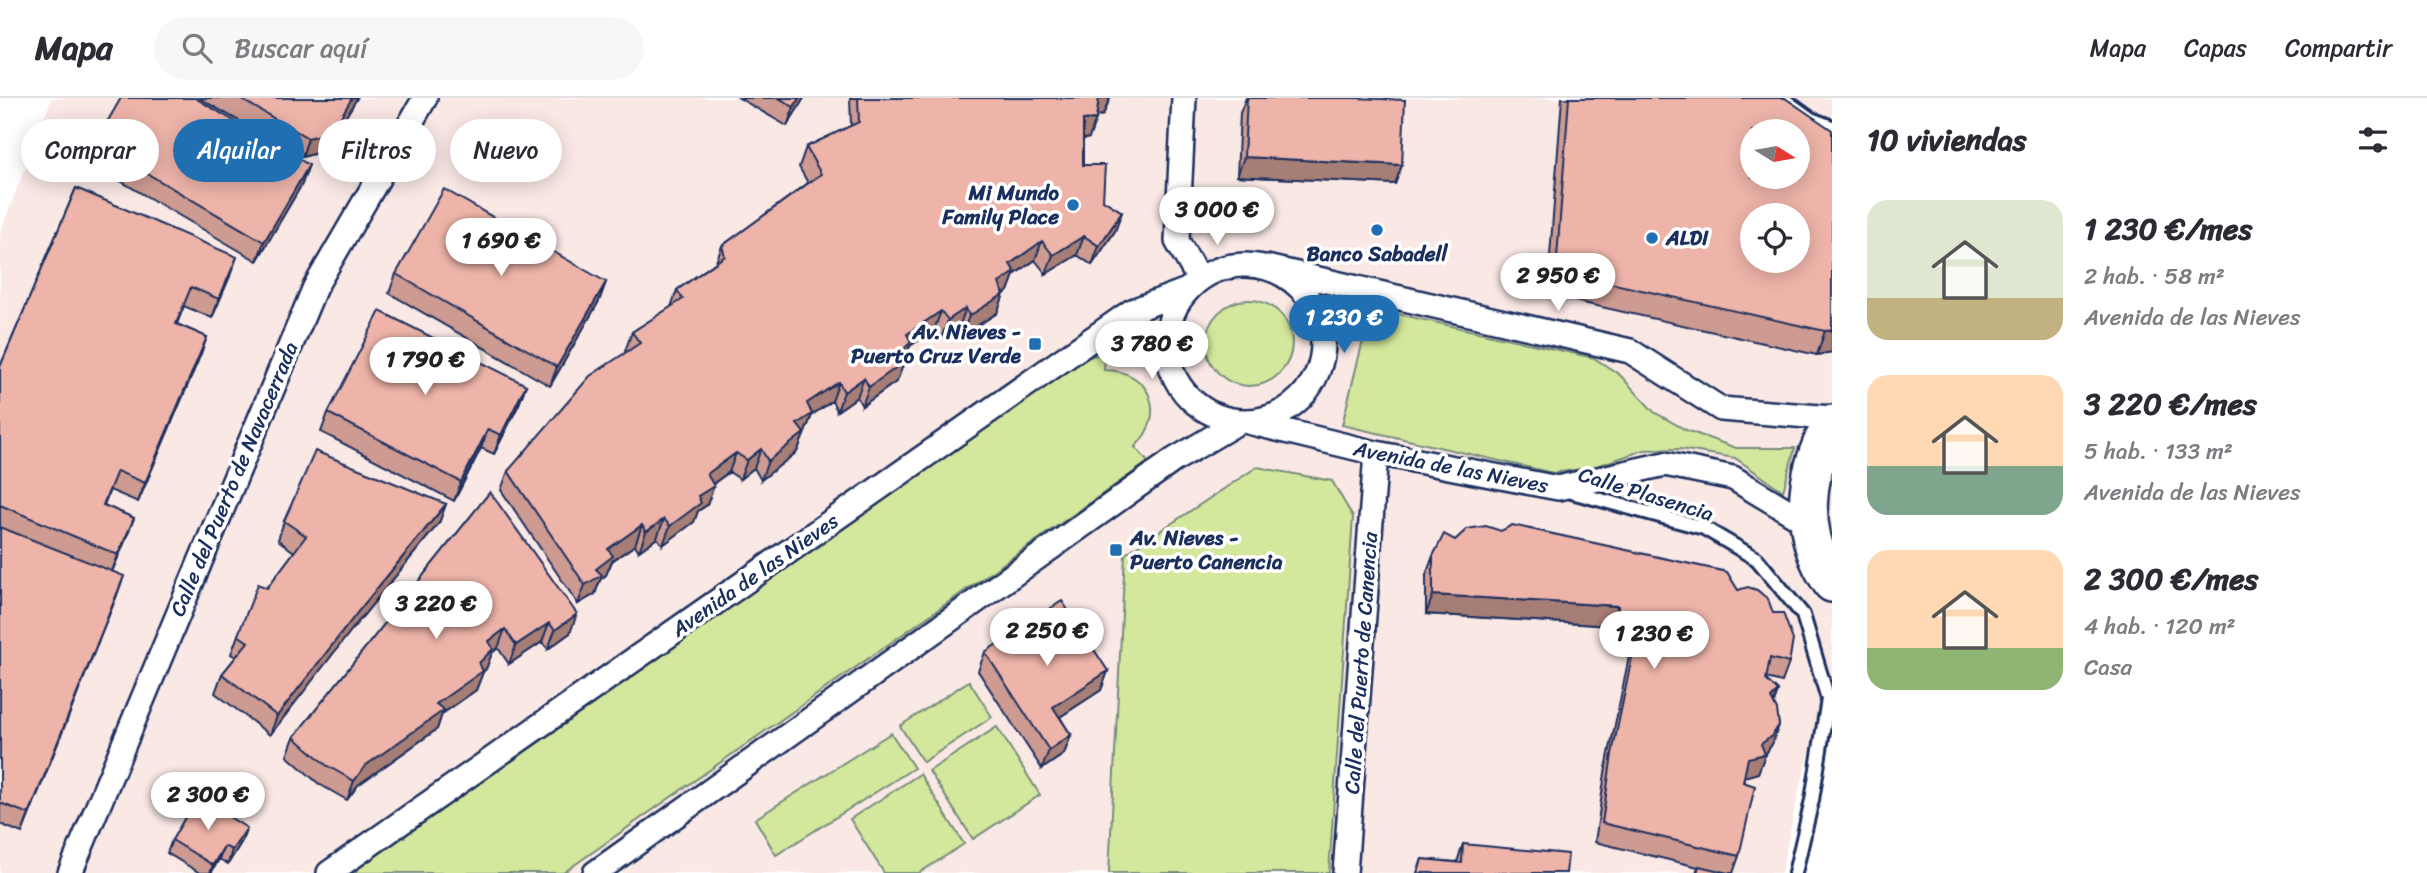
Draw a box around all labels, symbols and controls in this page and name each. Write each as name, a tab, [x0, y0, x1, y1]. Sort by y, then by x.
search box	[154, 17, 644, 80]
text: Mapa	[35, 19, 112, 77]
text: Buscar aquí	[234, 25, 367, 71]
text: Mapa	[2090, 27, 2146, 69]
text: Capas	[2184, 27, 2247, 69]
text: Compartir	[2285, 27, 2392, 69]
icon: search	[178, 29, 216, 67]
text: 10 viviendas	[1867, 113, 2027, 167]
chip: Comprar	[21, 119, 159, 182]
chip: Alquilar	[173, 119, 304, 182]
chip: Filtros	[318, 119, 436, 182]
chip: Nuevo	[450, 119, 562, 182]
north arrow	[1740, 119, 1810, 189]
map controls	[1740, 119, 1810, 273]
icon: filters	[2354, 121, 2392, 159]
place label: Mi Mundo Family Place	[941, 174, 1060, 236]
pin: 3 000 €	[1152, 188, 1282, 247]
text: 3 000 €	[1175, 189, 1259, 230]
marker: Mi Mundo Family Place	[1065, 197, 1081, 213]
text: 1 230 €/mes	[2084, 202, 2252, 256]
button: locate	[1740, 203, 1810, 273]
pin: 1 690 €	[436, 218, 566, 278]
place label: ALDI	[1665, 219, 1709, 257]
text: 1 690 €	[462, 220, 540, 261]
marker: Banco Sabadell	[1369, 222, 1385, 238]
icon: home	[1923, 228, 2007, 312]
marker: ALDI	[1644, 230, 1660, 246]
place label: Banco Sabadell	[1306, 235, 1449, 273]
pin: 2 950 €	[1493, 254, 1623, 313]
text: 2 950 €	[1516, 255, 1600, 296]
text: 2 hab. · 58 m²	[2084, 256, 2225, 297]
pin: 1 230 €	[1279, 296, 1409, 355]
text: 1 230 €	[1305, 297, 1383, 338]
text: Avenida de las Nieves	[2084, 297, 2301, 338]
place label: Av. Nieves - Puerto Cruz Verde	[851, 313, 1022, 375]
pin: 3 780 €	[1087, 322, 1217, 381]
text: 3 780 €	[1111, 323, 1193, 364]
street label: Calle del Puerto de Navacerrada	[159, 335, 309, 622]
marker: Av. Nieves - Puerto Cruz Verde	[1027, 336, 1043, 352]
pin: 1 790 €	[360, 338, 490, 397]
text: 1 790 €	[386, 339, 464, 380]
text: 3 220 €/mes	[2084, 377, 2257, 431]
icon: home	[1923, 403, 2007, 487]
street label: Avenida de las Nieves	[1349, 429, 1552, 505]
text: 5 hab. · 133 m²	[2084, 431, 2233, 472]
street label: Calle Plasencia	[1574, 455, 1719, 533]
text: Avenida de las Nieves	[2084, 472, 2301, 513]
street label: Avenida de las Nieves	[662, 503, 847, 648]
place label: Av. Nieves - Puerto Canencia	[1129, 519, 1283, 581]
street label: Calle del Puerto de Canencia	[1333, 530, 1389, 795]
marker: Av. Nieves - Puerto Canencia	[1108, 542, 1124, 558]
text: 2 300 €/mes	[2084, 552, 2258, 606]
icon: home	[1923, 578, 2007, 662]
pin: 3 220 €	[371, 582, 501, 641]
text: 3 220 €	[396, 583, 476, 624]
text: 4 hab. · 120 m²	[2084, 606, 2236, 647]
pin: 2 250 €	[982, 608, 1112, 668]
text: 2 250 €	[1006, 610, 1088, 651]
pin: 1 230 €	[1589, 612, 1719, 671]
text: 1 230 €	[1615, 613, 1693, 654]
text: Casa	[2084, 647, 2132, 688]
pin: 2 300 €	[143, 772, 273, 832]
text: 2 300 €	[167, 774, 249, 815]

